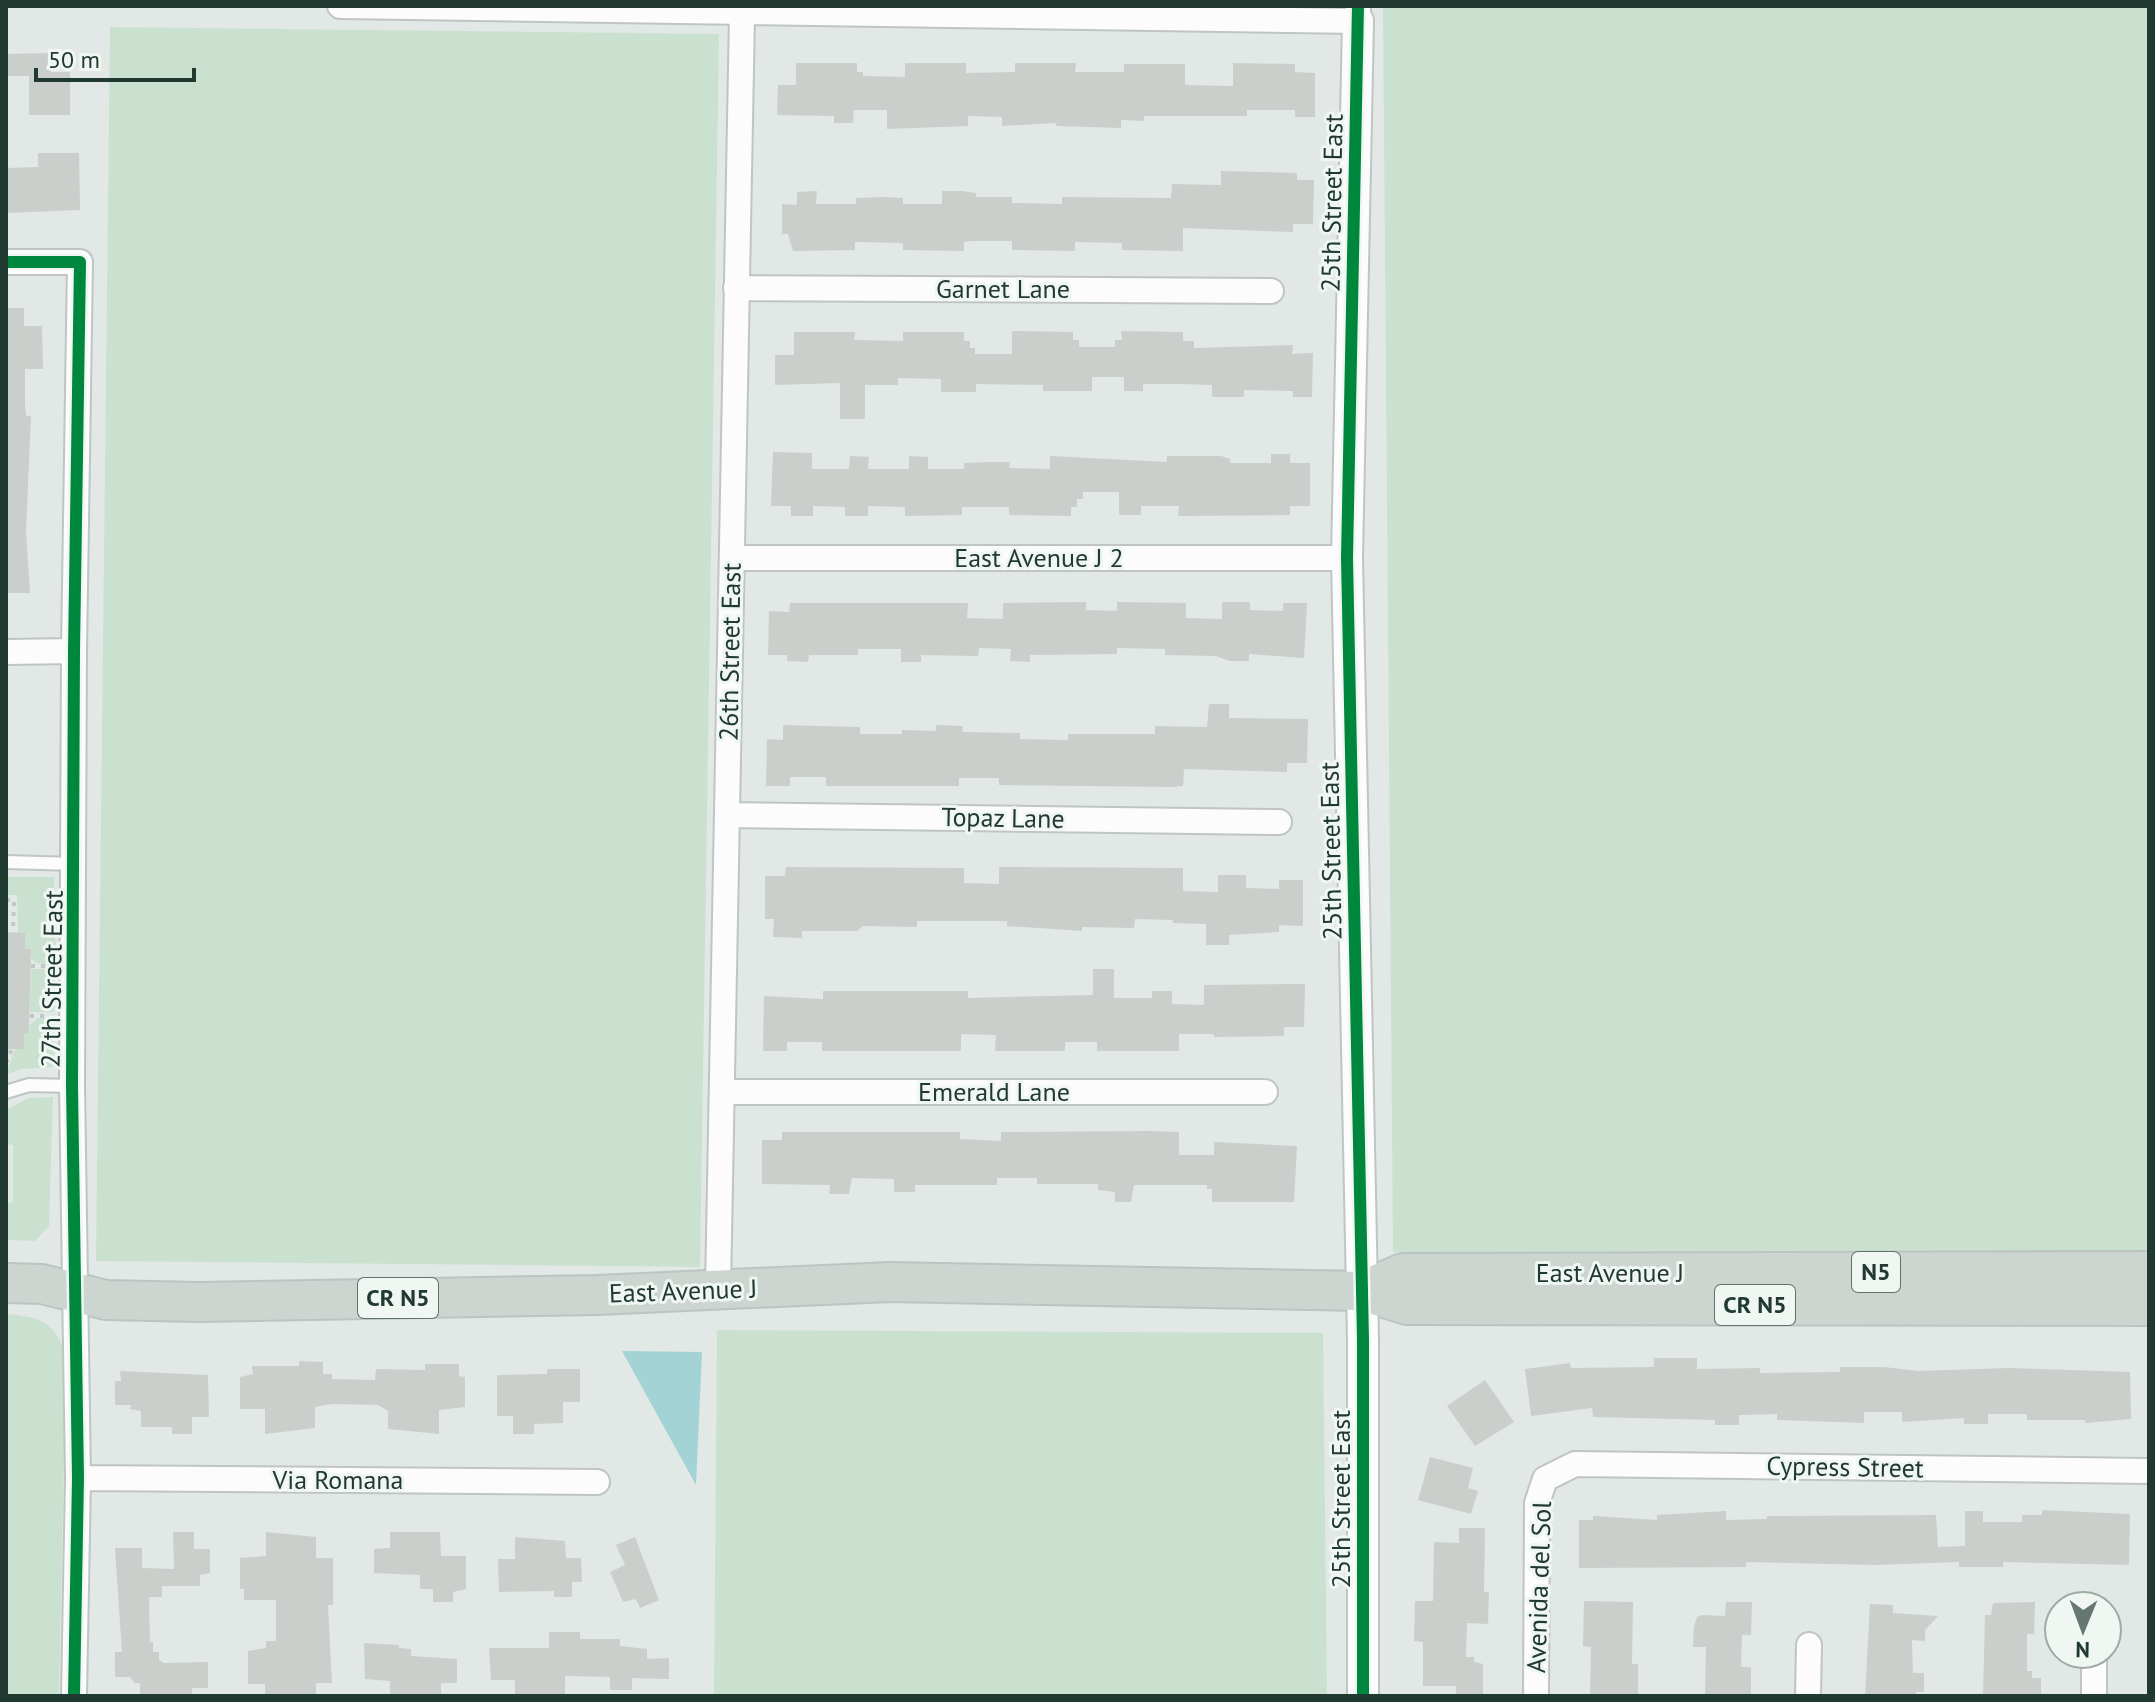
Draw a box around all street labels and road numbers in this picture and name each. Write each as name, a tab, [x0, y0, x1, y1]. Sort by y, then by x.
street label: 25th Street East	[1313, 113, 1350, 292]
street label: Garnet Lane	[936, 272, 1070, 305]
street label: East Avenue J 2	[954, 541, 1124, 574]
street label: 26th Street East	[711, 562, 748, 741]
street label: 25th Street East	[1312, 761, 1349, 940]
street label: Topaz Lane	[941, 800, 1065, 835]
street label: 27th Street East	[33, 890, 70, 1068]
street label: Emerald Lane	[918, 1075, 1070, 1108]
road number: N5	[1852, 1252, 1900, 1292]
street label: East Avenue J	[1536, 1256, 1684, 1289]
street label: East Avenue J	[608, 1271, 758, 1310]
road number: CR N5	[358, 1278, 438, 1318]
road number: CR N5	[1715, 1285, 1795, 1325]
street label: 25th Street East	[1324, 1410, 1357, 1588]
street label: Cypress Street	[1766, 1449, 1924, 1484]
street label: Via Romana	[272, 1463, 403, 1496]
street label: Avenida del Sol	[1519, 1500, 1558, 1673]

